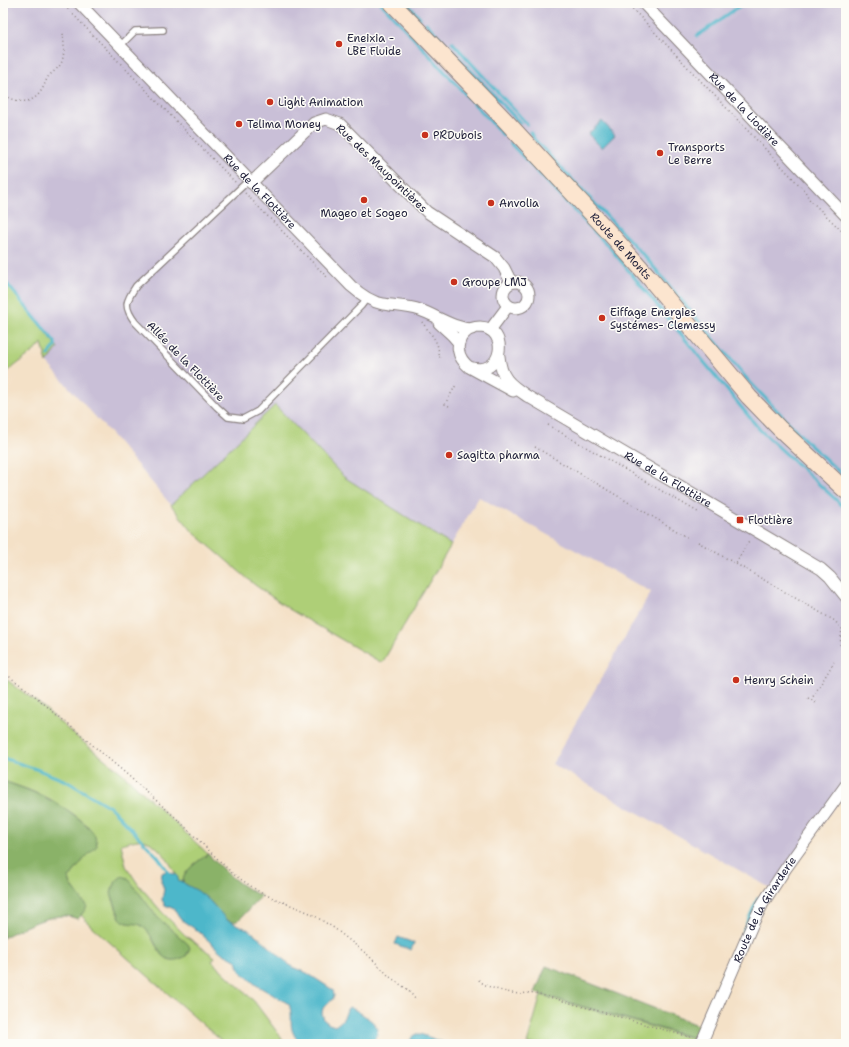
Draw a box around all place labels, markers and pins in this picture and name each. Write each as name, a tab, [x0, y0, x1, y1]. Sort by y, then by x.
place label: Eneixia - LBE Fluide	[347, 31, 401, 59]
marker: Eneixia - LBE Fluide	[334, 39, 344, 49]
place label: Light Animation	[278, 95, 364, 110]
marker: Light Animation	[265, 97, 275, 107]
place label: Telima Money	[247, 117, 321, 132]
marker: Telima Money	[234, 119, 244, 129]
place label: PRDubois	[433, 128, 482, 143]
marker: PRDubois	[420, 130, 430, 140]
place label: Transports Le Berre	[668, 140, 725, 168]
marker: Transports Le Berre	[655, 148, 665, 158]
marker: Mageo et Sogeo	[359, 195, 369, 205]
place label: Anvolia	[499, 196, 539, 211]
marker: Anvolia	[486, 198, 496, 208]
place label: Mageo et Sogeo	[320, 206, 408, 221]
place label: Groupe LMJ	[462, 275, 527, 290]
marker: Groupe LMJ	[449, 277, 459, 287]
place label: Eiffage Energies Systémes- Clemessy	[610, 305, 716, 333]
marker: Eiffage Energies Systémes- Clemessy	[597, 313, 607, 323]
place label: Sagitta pharma	[457, 448, 540, 463]
marker: Sagitta pharma	[444, 450, 454, 460]
place label: Flottière	[748, 513, 793, 528]
marker: Flottière	[735, 515, 745, 525]
place label: Henry Schein	[744, 673, 814, 688]
marker: Henry Schein	[731, 675, 741, 685]

